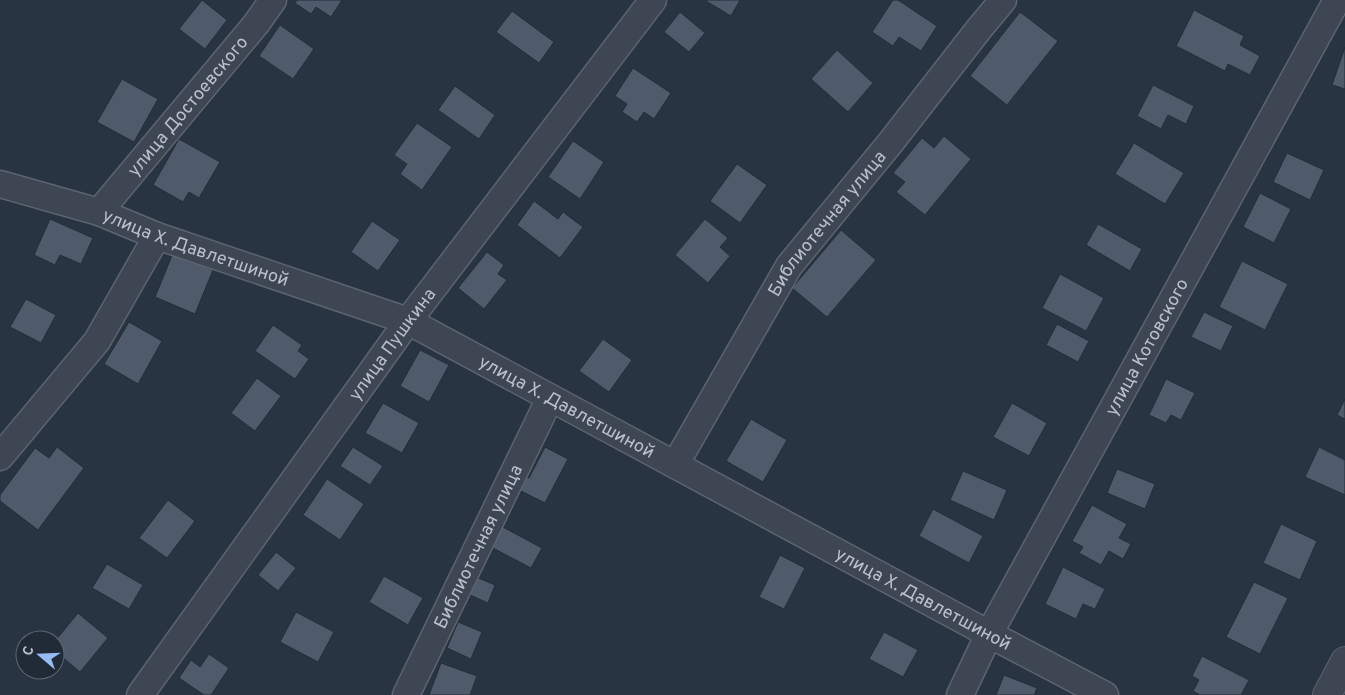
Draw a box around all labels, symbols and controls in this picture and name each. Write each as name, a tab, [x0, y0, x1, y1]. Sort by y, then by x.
street label: улица Достоевского	[123, 32, 254, 182]
street label: Библиотечная улица	[764, 146, 892, 301]
street label: улица Х. Давлетшиной	[98, 205, 292, 293]
street label: улица Котовского	[1101, 275, 1195, 420]
street label: улица Пушкина	[344, 284, 442, 406]
street label: улица Х. Давлетшиной	[474, 351, 658, 465]
street label: Библиотечная улица	[430, 461, 529, 633]
street label: улица Х. Давлетшиной	[831, 543, 1015, 657]
north arrow	[15, 630, 65, 680]
text: С	[20, 644, 39, 658]

